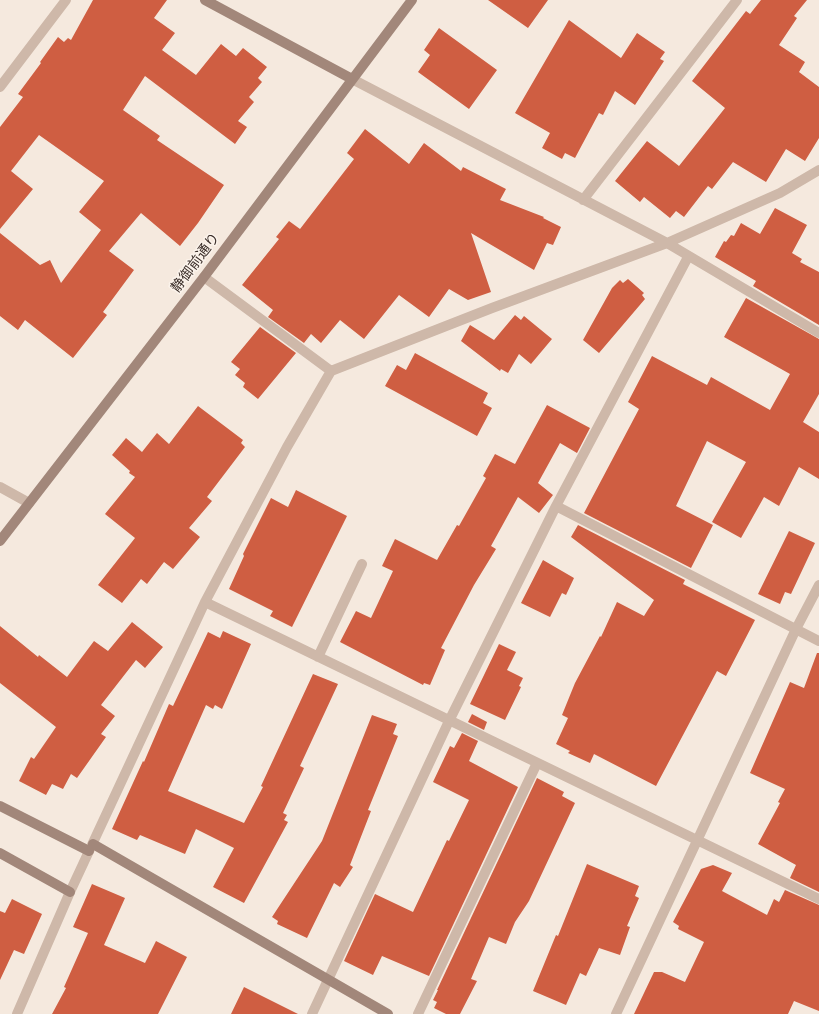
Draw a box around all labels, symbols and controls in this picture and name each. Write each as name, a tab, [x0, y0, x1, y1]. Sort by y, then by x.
street label: 静御前通り	[168, 230, 224, 296]

